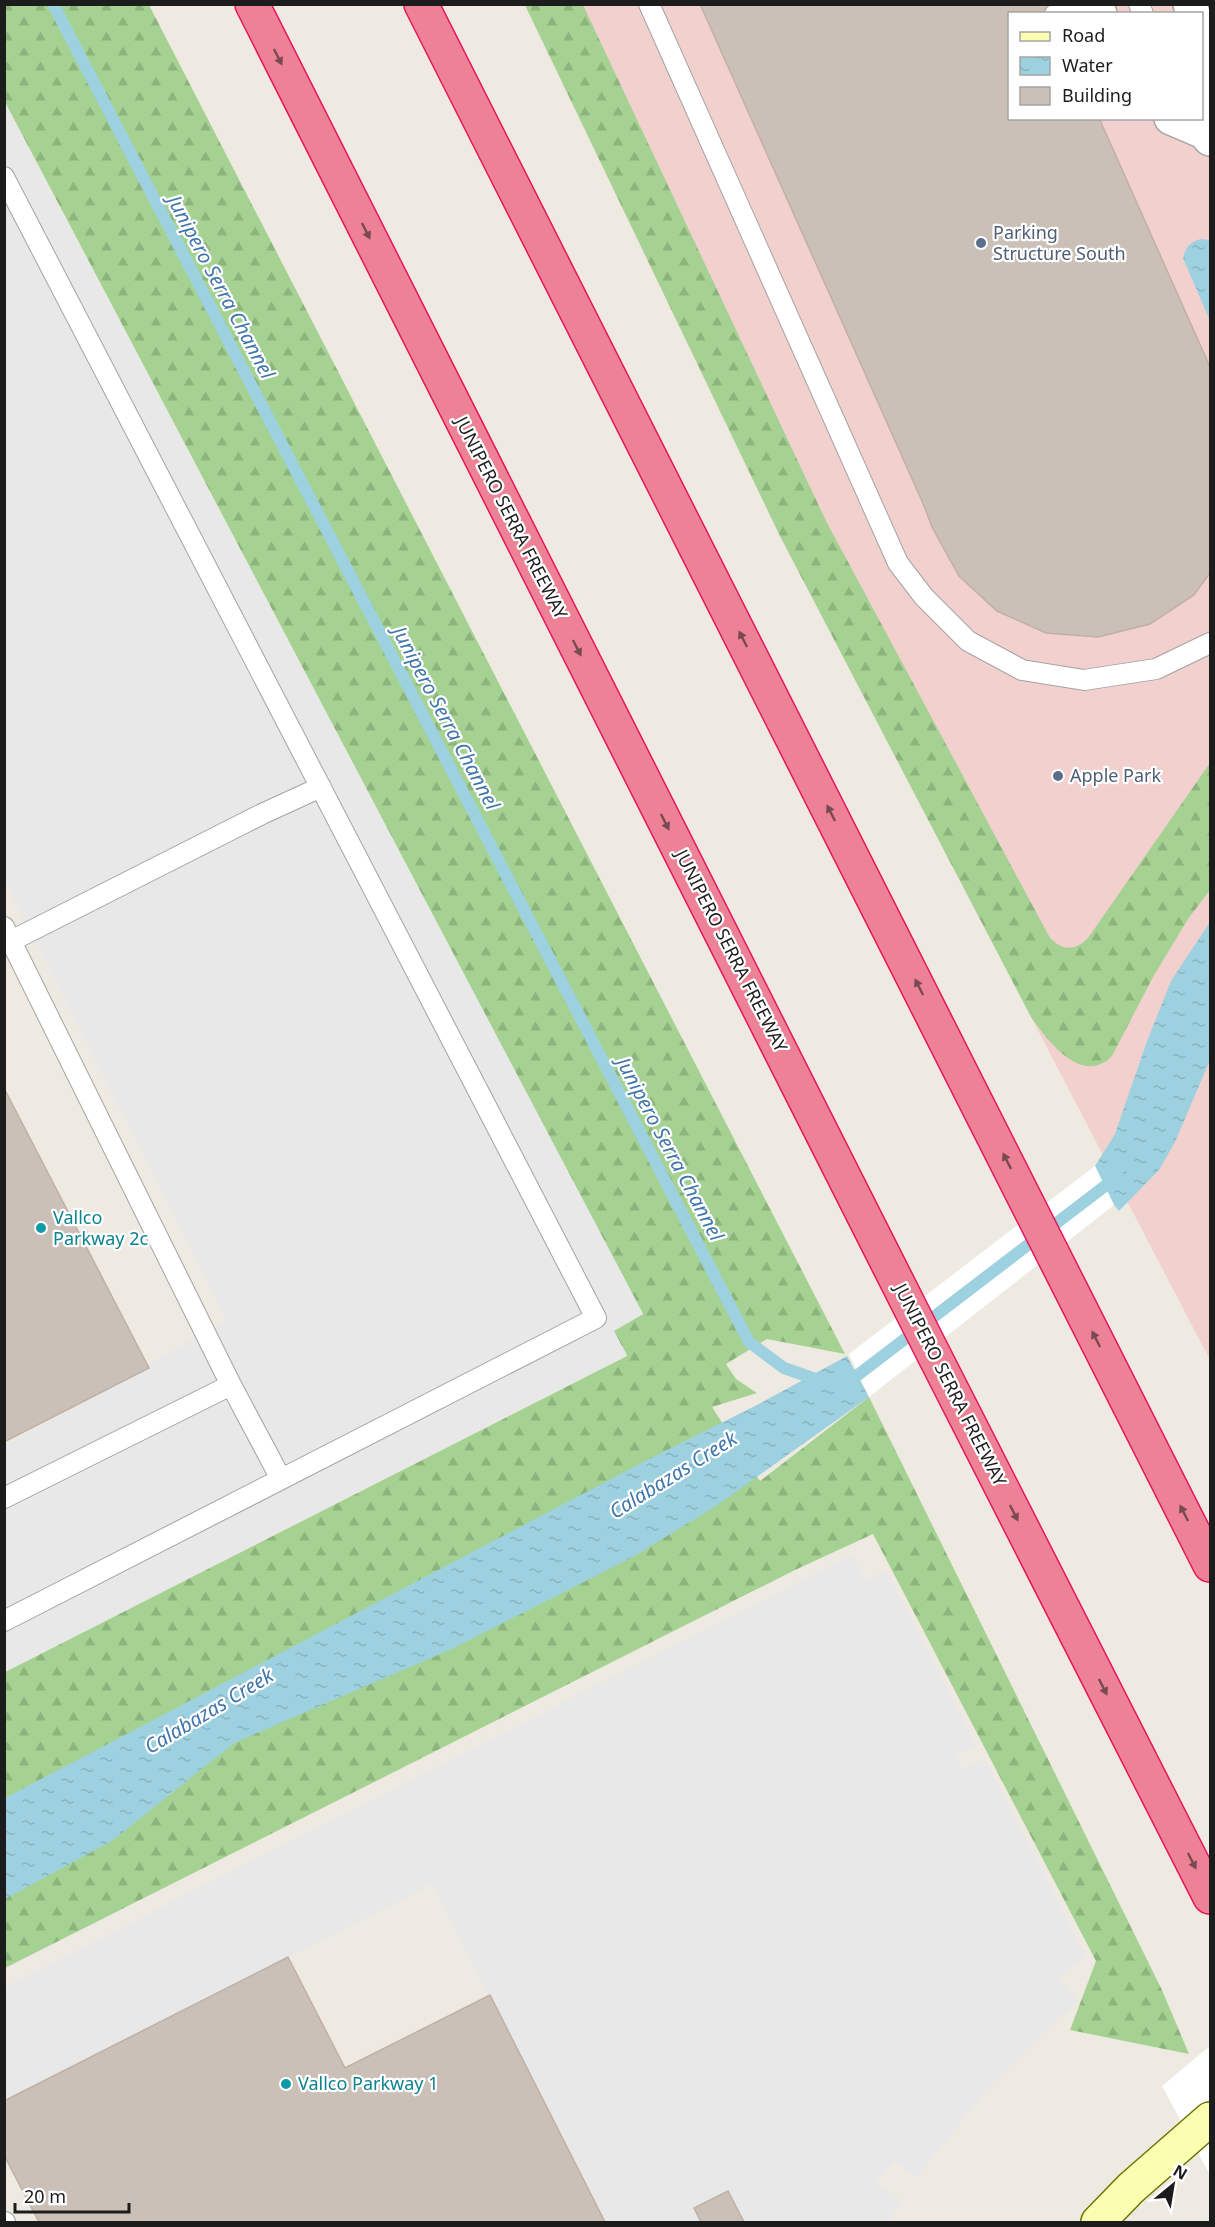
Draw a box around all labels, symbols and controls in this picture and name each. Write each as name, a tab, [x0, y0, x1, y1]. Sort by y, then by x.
legend	[1008, 12, 1203, 120]
text: Road	[1062, 23, 1105, 47]
one-way arrow	[274, 48, 283, 65]
text: Water	[1062, 53, 1113, 77]
text: Building	[1062, 83, 1132, 107]
water label: Junipero Serra Channel	[160, 187, 282, 384]
place label: Parking Structure South	[993, 220, 1126, 265]
one-way arrow	[362, 222, 371, 239]
marker: Parking Structure South	[974, 236, 988, 250]
street label: JUNIPERO SERRA FREEWAY	[449, 410, 574, 624]
water label: Junipero Serra Channel	[385, 618, 507, 815]
one-way arrow	[738, 631, 747, 648]
one-way arrow	[573, 640, 582, 657]
place label: Apple Park	[1070, 763, 1162, 787]
marker: Apple Park	[1051, 769, 1065, 783]
one-way arrow	[826, 805, 835, 822]
one-way arrow	[661, 814, 670, 831]
street label: JUNIPERO SERRA FREEWAY	[669, 843, 794, 1057]
one-way arrow	[914, 979, 924, 996]
water label: Junipero Serra Channel	[609, 1049, 731, 1246]
one-way arrow	[1002, 1153, 1012, 1170]
place label: Vallco Parkway 2c	[53, 1205, 148, 1250]
marker: Vallco Parkway 2c	[34, 1221, 48, 1235]
street label: JUNIPERO SERRA FREEWAY	[888, 1277, 1013, 1491]
one-way arrow	[1091, 1330, 1101, 1347]
water label: Calabazas Creek	[604, 1424, 743, 1525]
one-way arrow	[1179, 1504, 1189, 1521]
one-way arrow	[1010, 1505, 1019, 1522]
water label: Calabazas Creek	[139, 1661, 279, 1760]
one-way arrow	[1098, 1679, 1108, 1696]
one-way arrow	[1187, 1852, 1196, 1869]
place label: Vallco Parkway 1	[298, 2071, 438, 2095]
marker: Vallco Parkway 1	[279, 2077, 293, 2091]
north arrow	[1143, 2155, 1203, 2215]
text: N	[1169, 2159, 1192, 2185]
scale bar	[15, 2176, 129, 2214]
text: 20 m	[24, 2184, 66, 2208]

